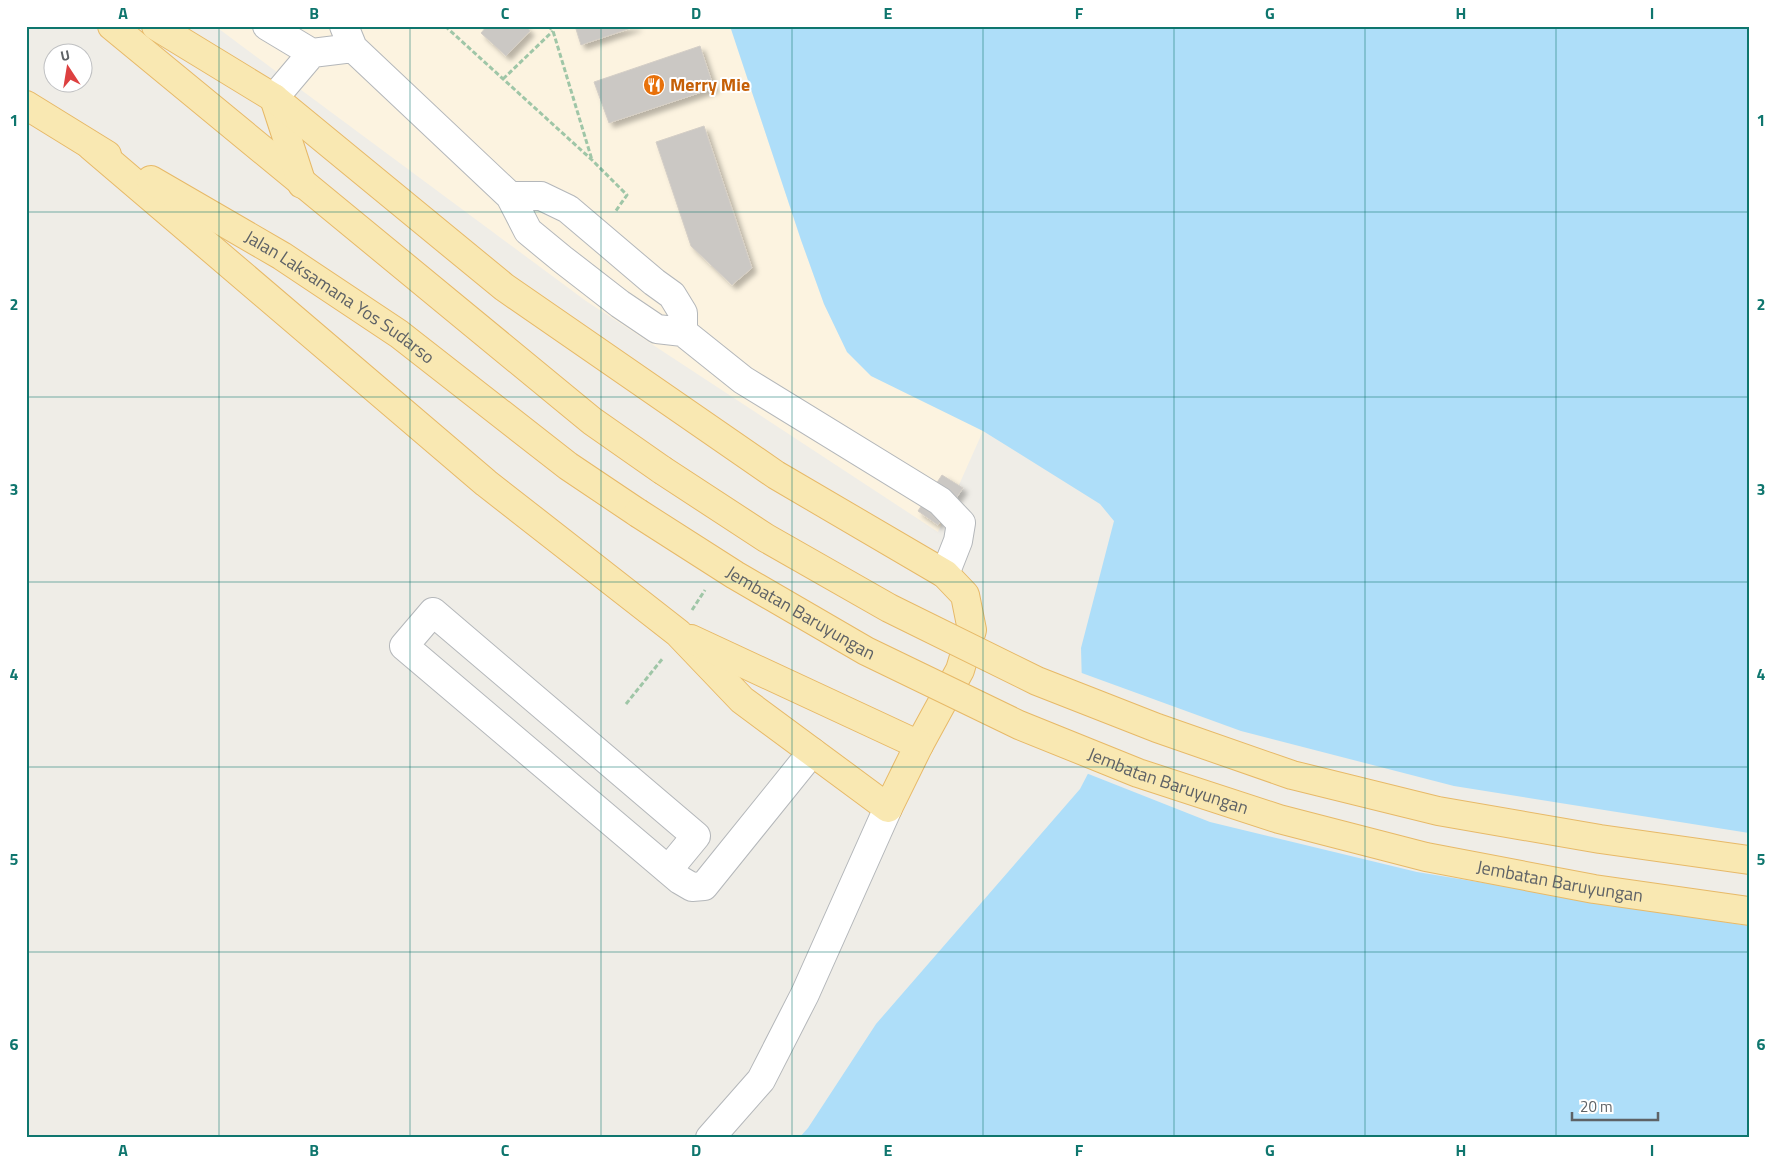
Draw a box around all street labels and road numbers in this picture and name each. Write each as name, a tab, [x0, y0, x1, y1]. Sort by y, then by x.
street label: Jalan Laksamana Yos Sudarso	[240, 223, 441, 370]
street label: Jembatan Baruyungan	[721, 559, 880, 667]
street label: Jembatan Baruyungan	[1084, 740, 1252, 821]
street label: Jembatan Baruyungan	[1474, 853, 1645, 909]

